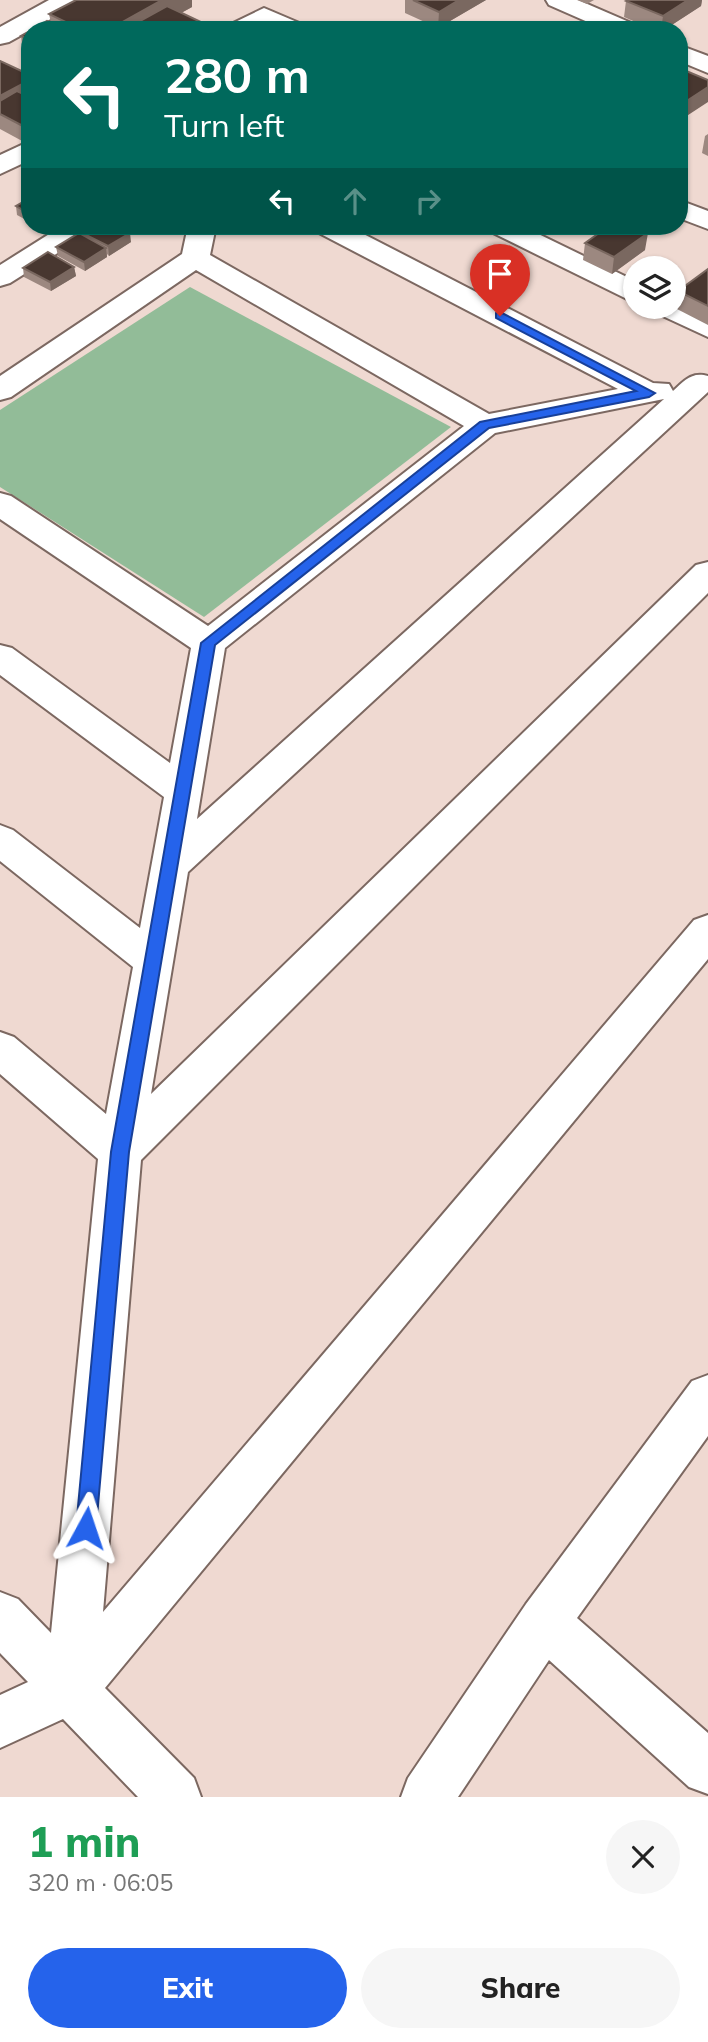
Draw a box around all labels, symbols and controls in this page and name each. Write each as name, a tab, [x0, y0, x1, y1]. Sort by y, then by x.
text: 280 m	[164, 44, 310, 105]
icon: left	[49, 49, 140, 140]
text: Turn left	[164, 105, 284, 145]
icon: left	[263, 182, 301, 220]
icon: ahead	[336, 182, 374, 220]
icon: right	[409, 182, 447, 220]
pin	[470, 244, 530, 316]
icon: arrive	[481, 255, 519, 293]
map controls	[623, 256, 686, 319]
button: layers	[623, 256, 686, 319]
position arrow	[49, 1491, 123, 1565]
text: 1 min	[28, 1815, 141, 1868]
button: close	[606, 1820, 680, 1894]
text: 320 m · 06:05	[28, 1868, 173, 1897]
button: Exit	[28, 1948, 347, 2028]
button: Share	[361, 1948, 680, 2028]

